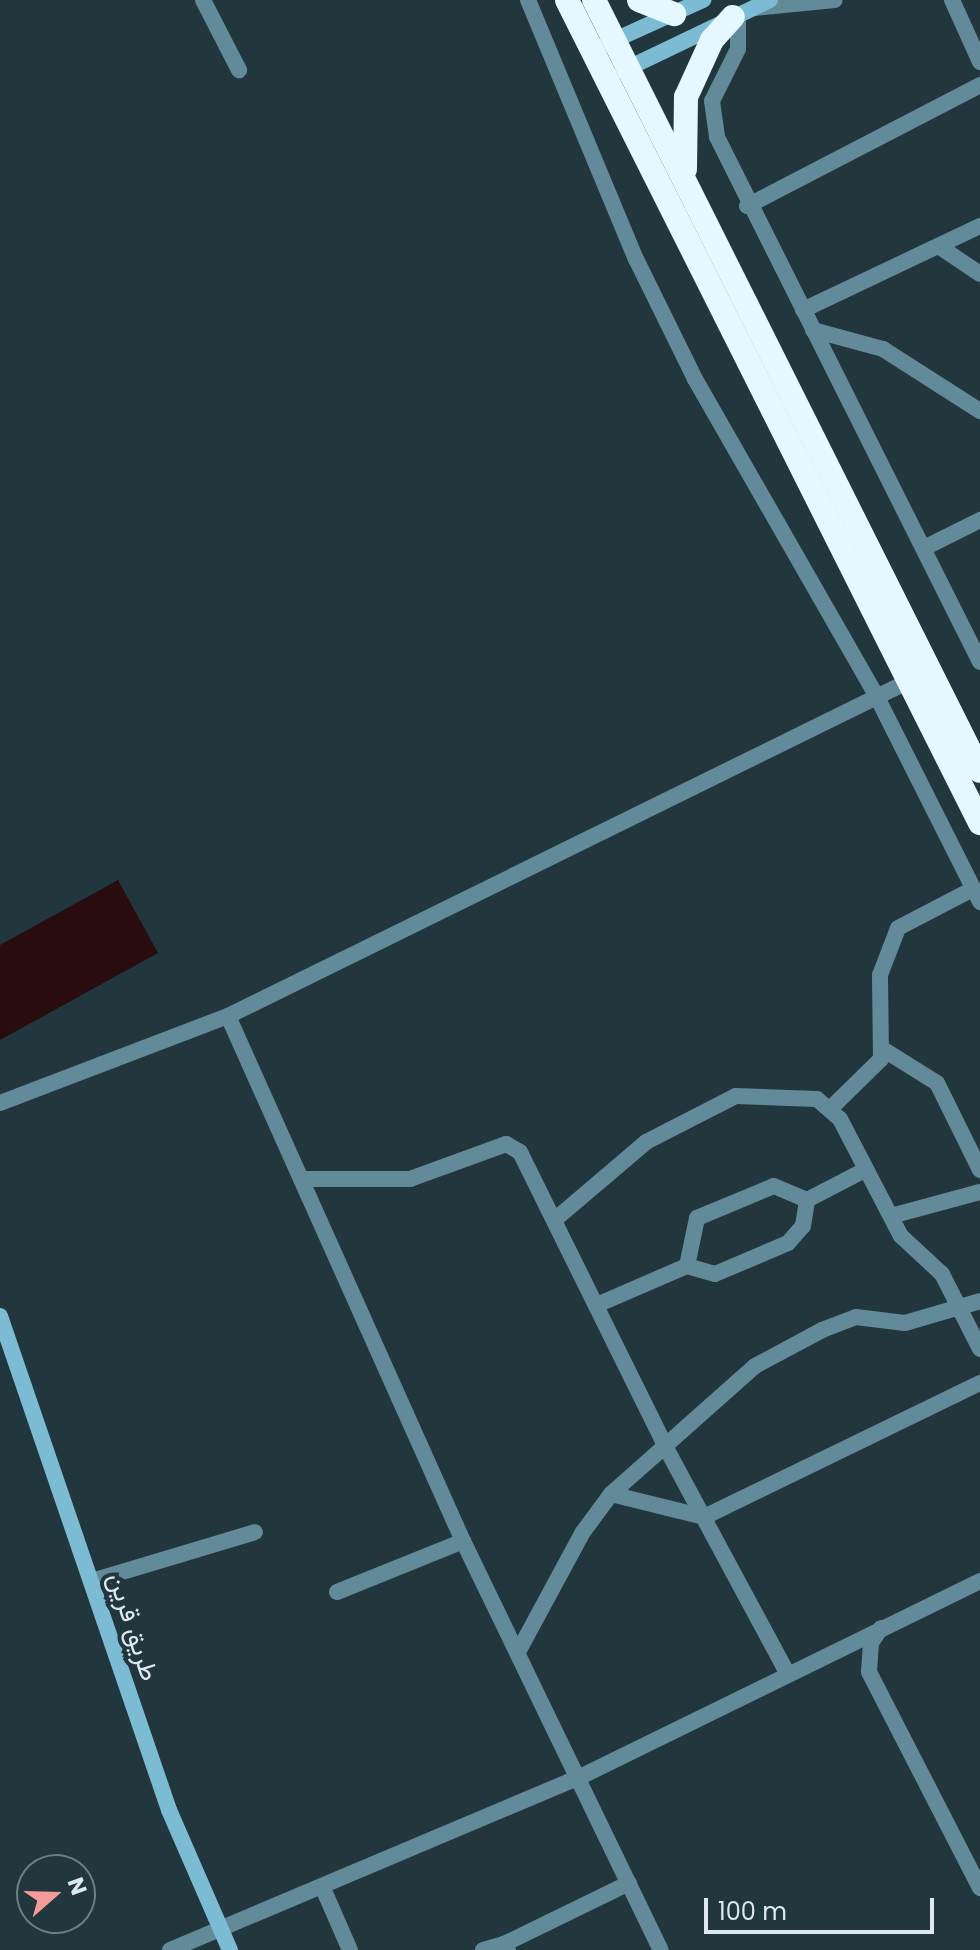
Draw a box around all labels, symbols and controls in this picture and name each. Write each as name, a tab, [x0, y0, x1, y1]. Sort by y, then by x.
street label: طريق قرين	[101, 1569, 165, 1685]
north arrow	[16, 1854, 96, 1934]
text: N	[60, 1873, 95, 1899]
scale bar	[708, 1882, 938, 1932]
text: 100 m	[718, 1895, 787, 1928]

